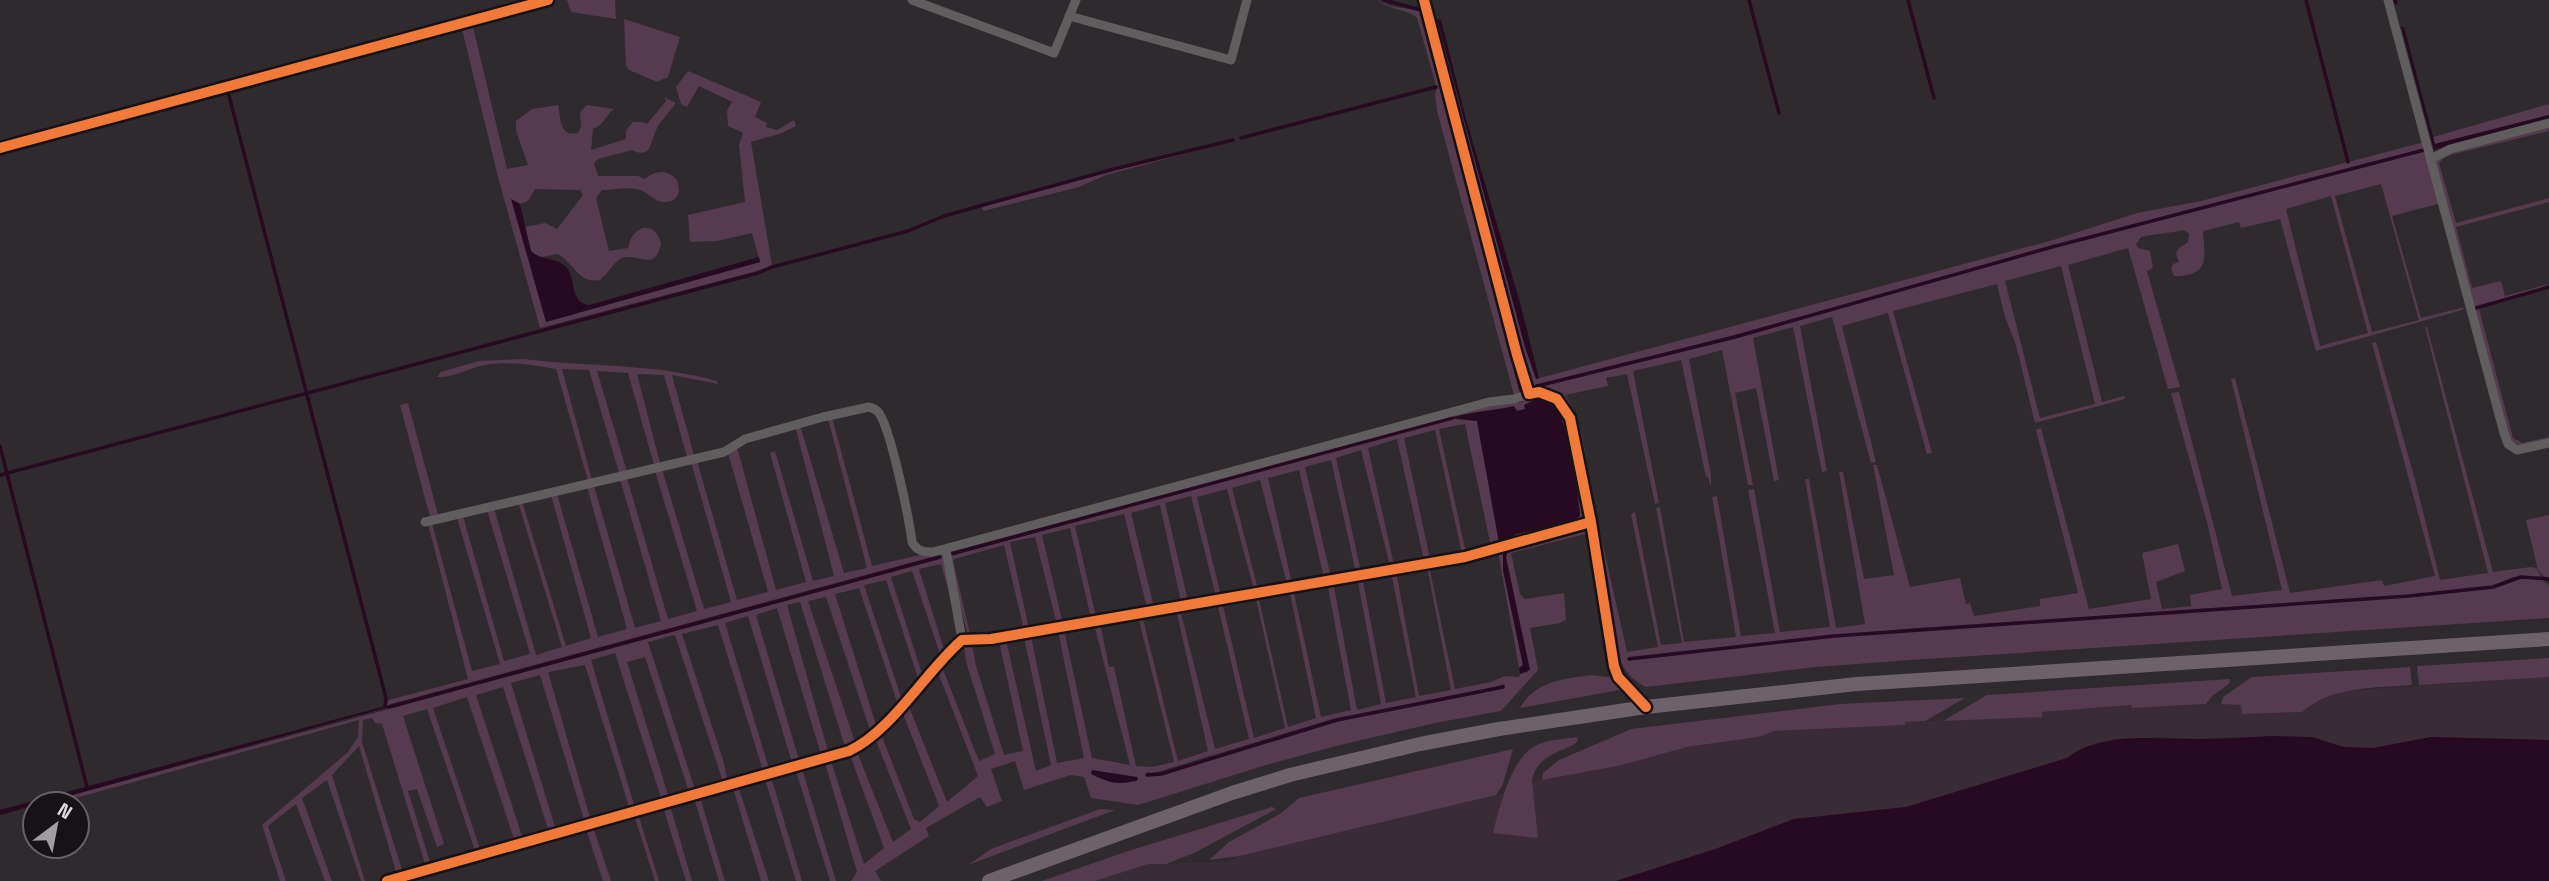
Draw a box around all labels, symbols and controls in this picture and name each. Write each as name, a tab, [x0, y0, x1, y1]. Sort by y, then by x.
north arrow	[21, 790, 91, 860]
text: N	[53, 797, 77, 825]

